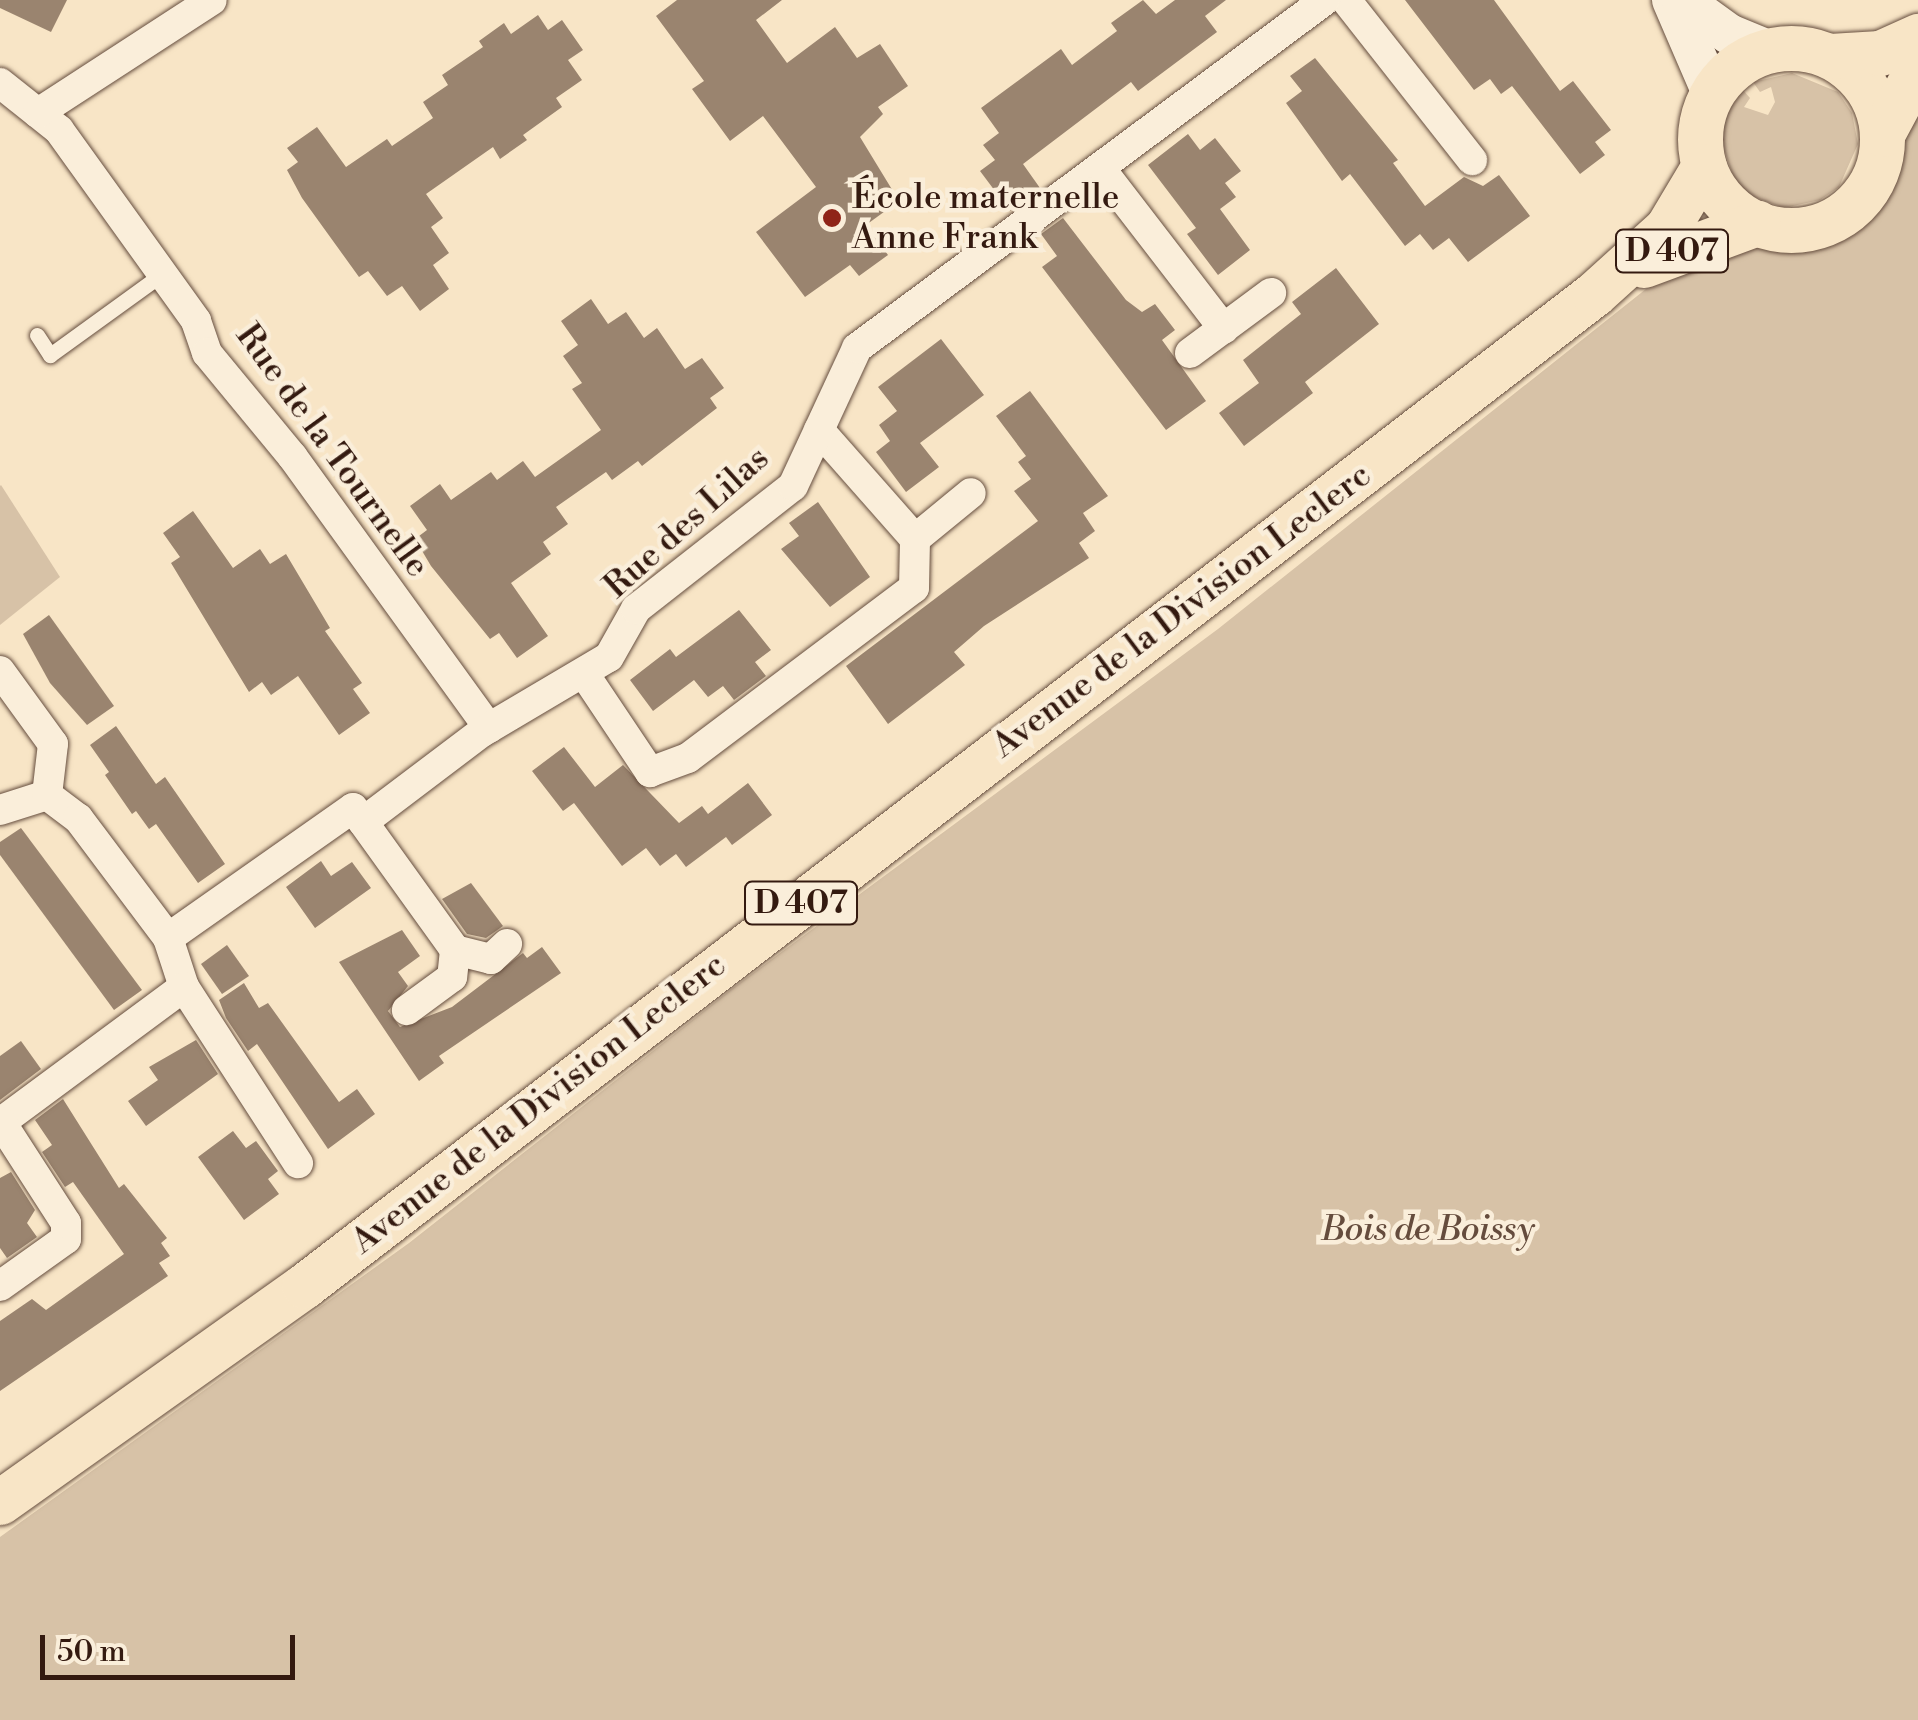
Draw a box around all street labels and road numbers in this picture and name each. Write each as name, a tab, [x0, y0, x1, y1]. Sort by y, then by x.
road number: D 407	[1614, 224, 1730, 278]
street label: Rue de la Tournelle	[226, 316, 438, 586]
street label: Rue des Lilas	[596, 438, 778, 608]
street label: Avenue de la Division Leclerc	[984, 455, 1380, 767]
road number: D 407	[744, 876, 858, 930]
street label: Avenue de la Division Leclerc	[343, 945, 735, 1263]

